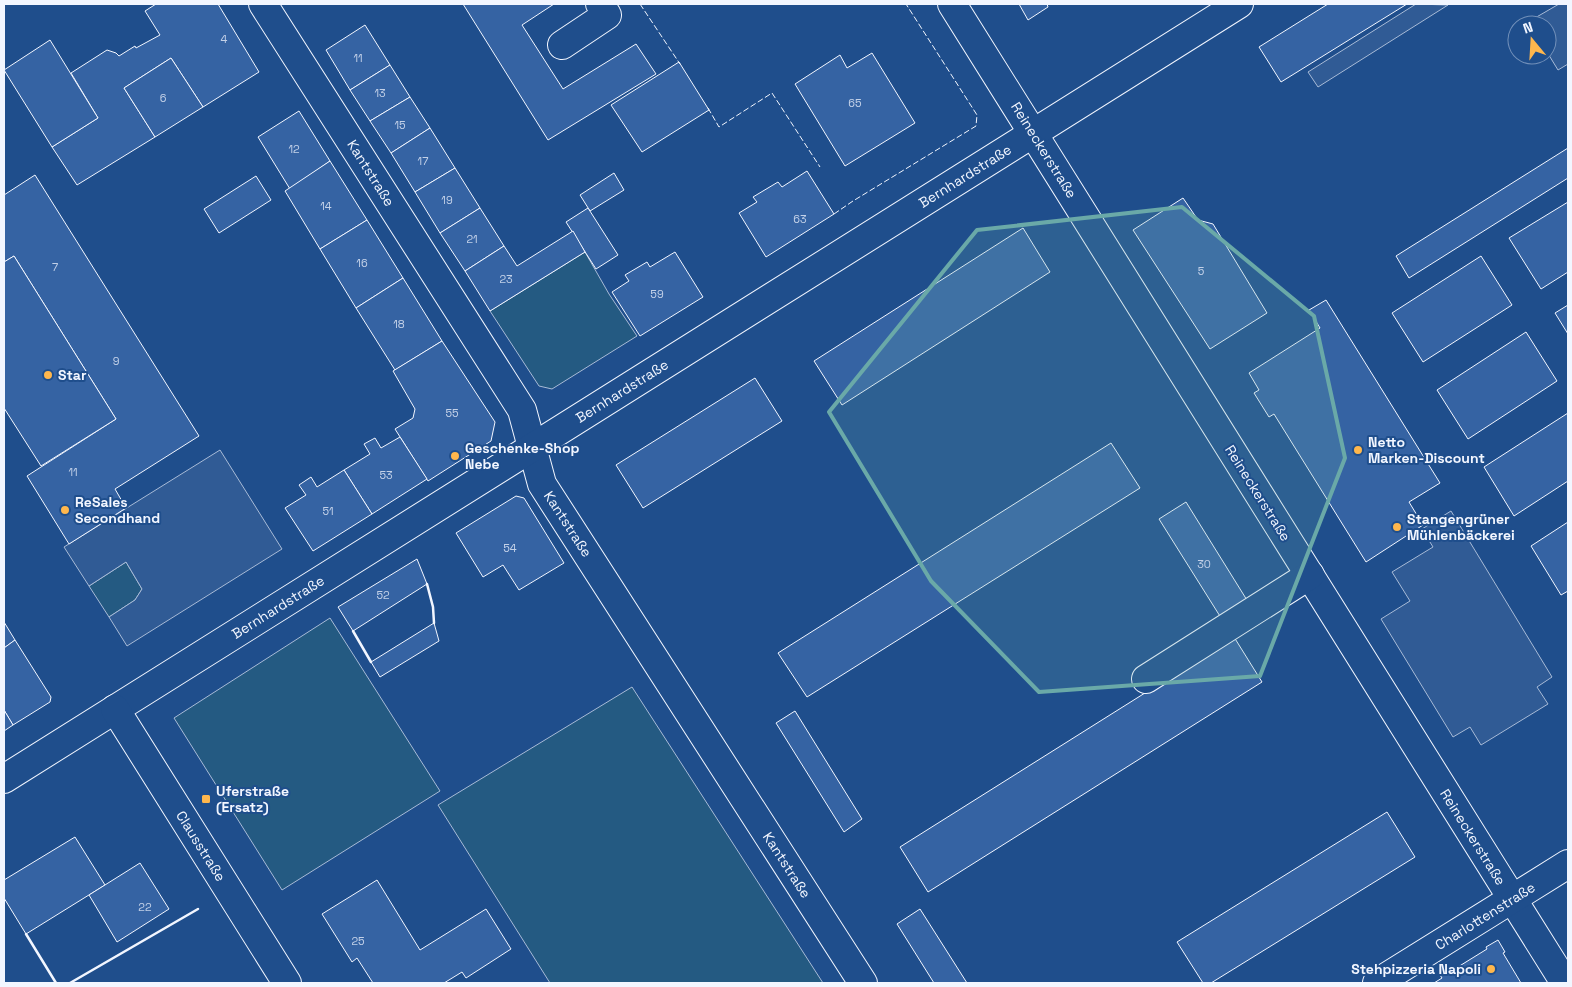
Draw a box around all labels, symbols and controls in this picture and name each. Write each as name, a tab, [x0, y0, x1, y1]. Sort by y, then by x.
north arrow	[1507, 15, 1557, 65]
text: N	[1521, 18, 1535, 38]
house number: 4	[221, 32, 228, 46]
house number: 11	[353, 51, 363, 65]
house number: 13	[374, 86, 386, 100]
house number: 6	[160, 91, 167, 105]
house number: 65	[848, 96, 862, 110]
street label: Reineckerstraße	[1007, 98, 1081, 202]
house number: 15	[394, 118, 406, 132]
street label: Kantstraße	[343, 136, 399, 210]
street label: Bernhardstraße	[915, 140, 1015, 212]
house number: 12	[288, 142, 300, 156]
house number: 17	[418, 154, 428, 168]
house number: 19	[441, 193, 453, 207]
house number: 14	[320, 199, 332, 213]
house number: 63	[793, 212, 807, 226]
house number: 21	[466, 232, 478, 246]
house number: 16	[356, 256, 368, 270]
house number: 7	[52, 260, 58, 274]
house number: 5	[1198, 264, 1205, 278]
house number: 23	[499, 272, 513, 286]
house number: 59	[650, 287, 664, 301]
house number: 18	[393, 317, 405, 331]
house number: 9	[113, 354, 120, 368]
street label: Bernhardstraße	[572, 355, 672, 427]
place label: Star	[58, 366, 87, 384]
marker: Star	[42, 369, 54, 381]
house number: 55	[445, 406, 459, 420]
place label: Netto Marken-Discount	[1368, 433, 1485, 467]
place label: Geschenke-Shop Nebe	[465, 439, 579, 473]
street label: Reineckerstraße	[1221, 441, 1295, 545]
marker: Netto Marken-Discount	[1352, 444, 1364, 456]
marker: Geschenke-Shop Nebe	[449, 450, 461, 462]
house number: 11	[68, 465, 78, 479]
house number: 53	[379, 468, 393, 482]
street label: Kantstraße	[540, 488, 596, 560]
place label: ReSales Secondhand	[75, 493, 160, 527]
marker: ReSales Secondhand	[59, 504, 71, 516]
house number: 51	[322, 504, 334, 518]
place label: Stangengrüner Mühlenbäckerei	[1407, 510, 1515, 544]
marker: Stangengrüner Mühlenbäckerei	[1391, 521, 1403, 533]
house number: 54	[503, 541, 517, 555]
house number: 30	[1197, 557, 1211, 571]
street label: Bernhardstraße	[228, 571, 328, 643]
house number: 52	[376, 588, 390, 602]
place label: Uferstraße (Ersatz)	[216, 782, 289, 816]
street label: Reineckerstraße	[1436, 785, 1510, 889]
marker: Uferstraße (Ersatz)	[200, 793, 212, 805]
street label: Clausstraße	[172, 807, 230, 885]
street label: Kantstraße	[759, 829, 815, 901]
street label: Charlottenstraße	[1432, 878, 1538, 954]
house number: 22	[138, 900, 152, 914]
house number: 25	[351, 934, 365, 948]
place label: Stehpizzeria Napoli	[1351, 960, 1481, 978]
marker: Stehpizzeria Napoli	[1485, 963, 1497, 975]

